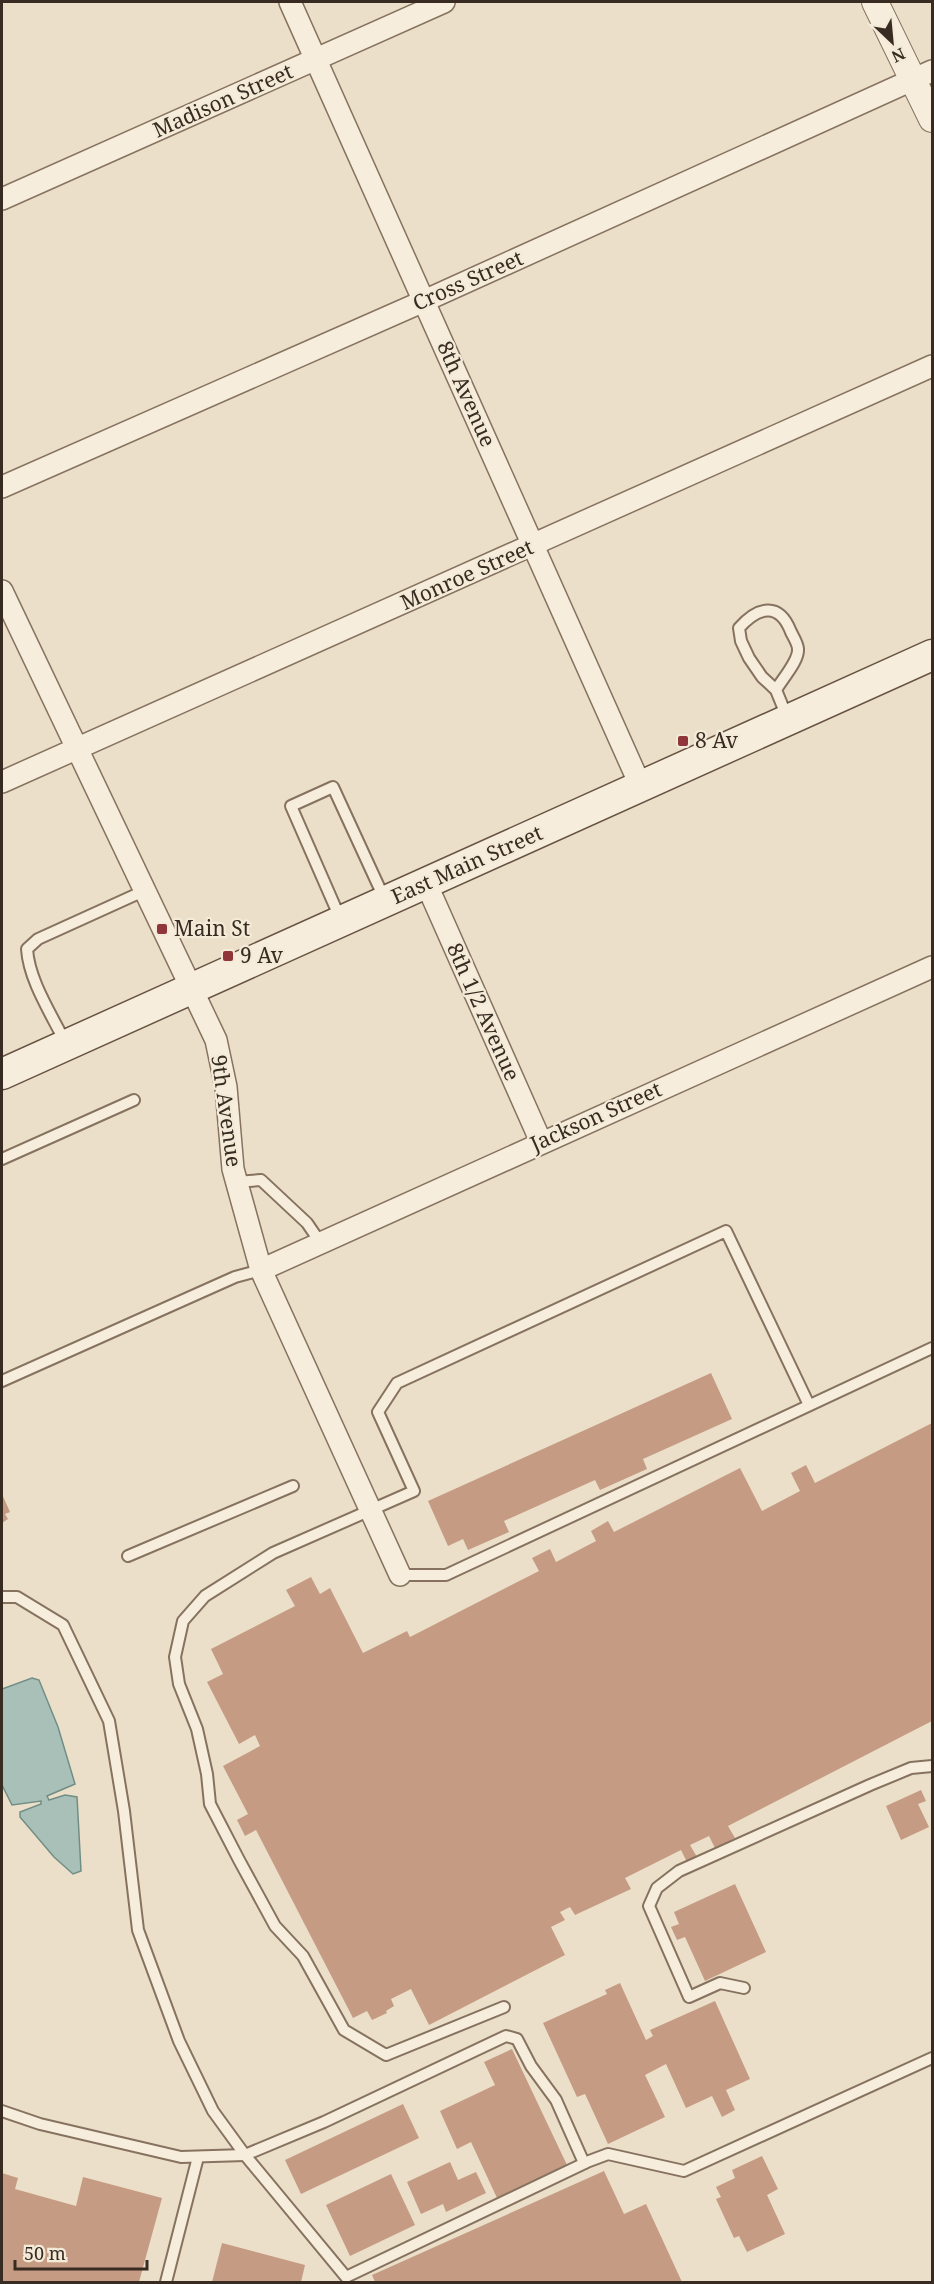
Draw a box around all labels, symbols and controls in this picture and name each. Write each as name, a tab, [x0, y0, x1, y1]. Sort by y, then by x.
north arrow	[862, 12, 922, 72]
text: N	[888, 43, 909, 68]
street label: Madison Street	[148, 57, 297, 143]
street label: Cross Street	[408, 243, 527, 317]
street label: 8th Avenue	[431, 336, 503, 451]
street label: Monroe Street	[396, 532, 537, 616]
place label: 8 Av	[695, 726, 739, 754]
marker: 8 Av	[676, 734, 690, 748]
street label: East Main Street	[386, 818, 547, 910]
place label: Main St	[174, 914, 250, 942]
marker: Main St	[155, 922, 169, 936]
street label: 8th 1/2 Avenue	[441, 938, 527, 1085]
place label: 9 Av	[240, 941, 284, 969]
marker: 9 Av	[221, 949, 235, 963]
street label: 9th Avenue	[205, 1053, 249, 1169]
street label: Jackson Street	[525, 1075, 666, 1158]
scale bar	[15, 2233, 147, 2271]
text: 50 m	[24, 2241, 66, 2265]

